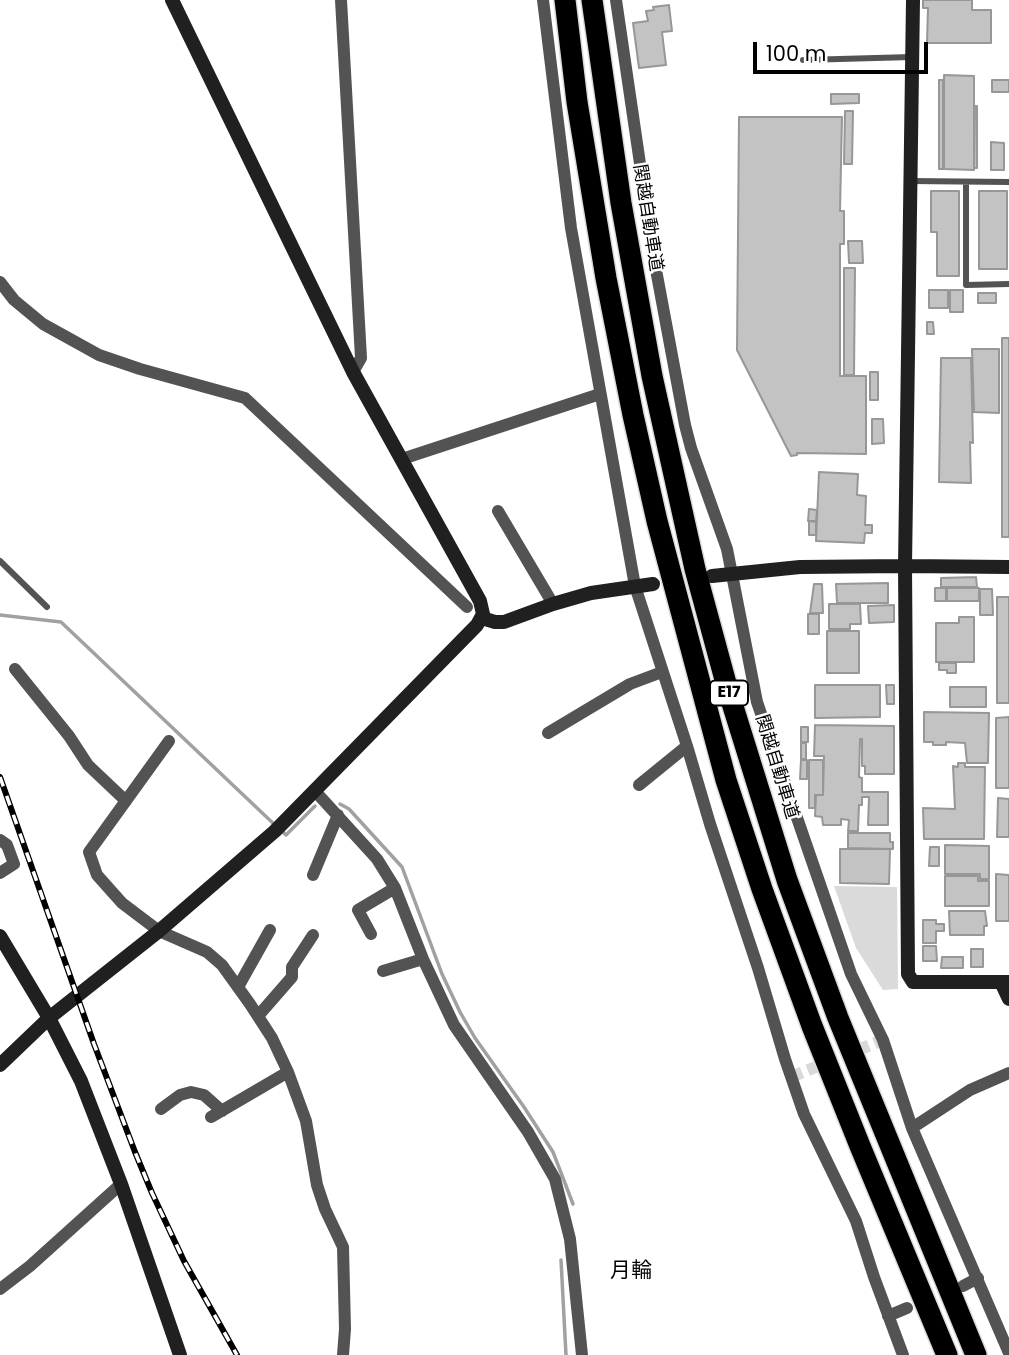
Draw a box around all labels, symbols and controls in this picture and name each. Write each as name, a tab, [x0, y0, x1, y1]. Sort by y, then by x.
scale bar	[757, 28, 932, 72]
text: 100 m	[766, 39, 826, 68]
street label: 関越自動車道	[628, 163, 666, 273]
road number: E17	[710, 680, 748, 706]
street label: 関越自動車道	[750, 712, 802, 822]
district label: 月輪	[610, 1259, 652, 1285]

